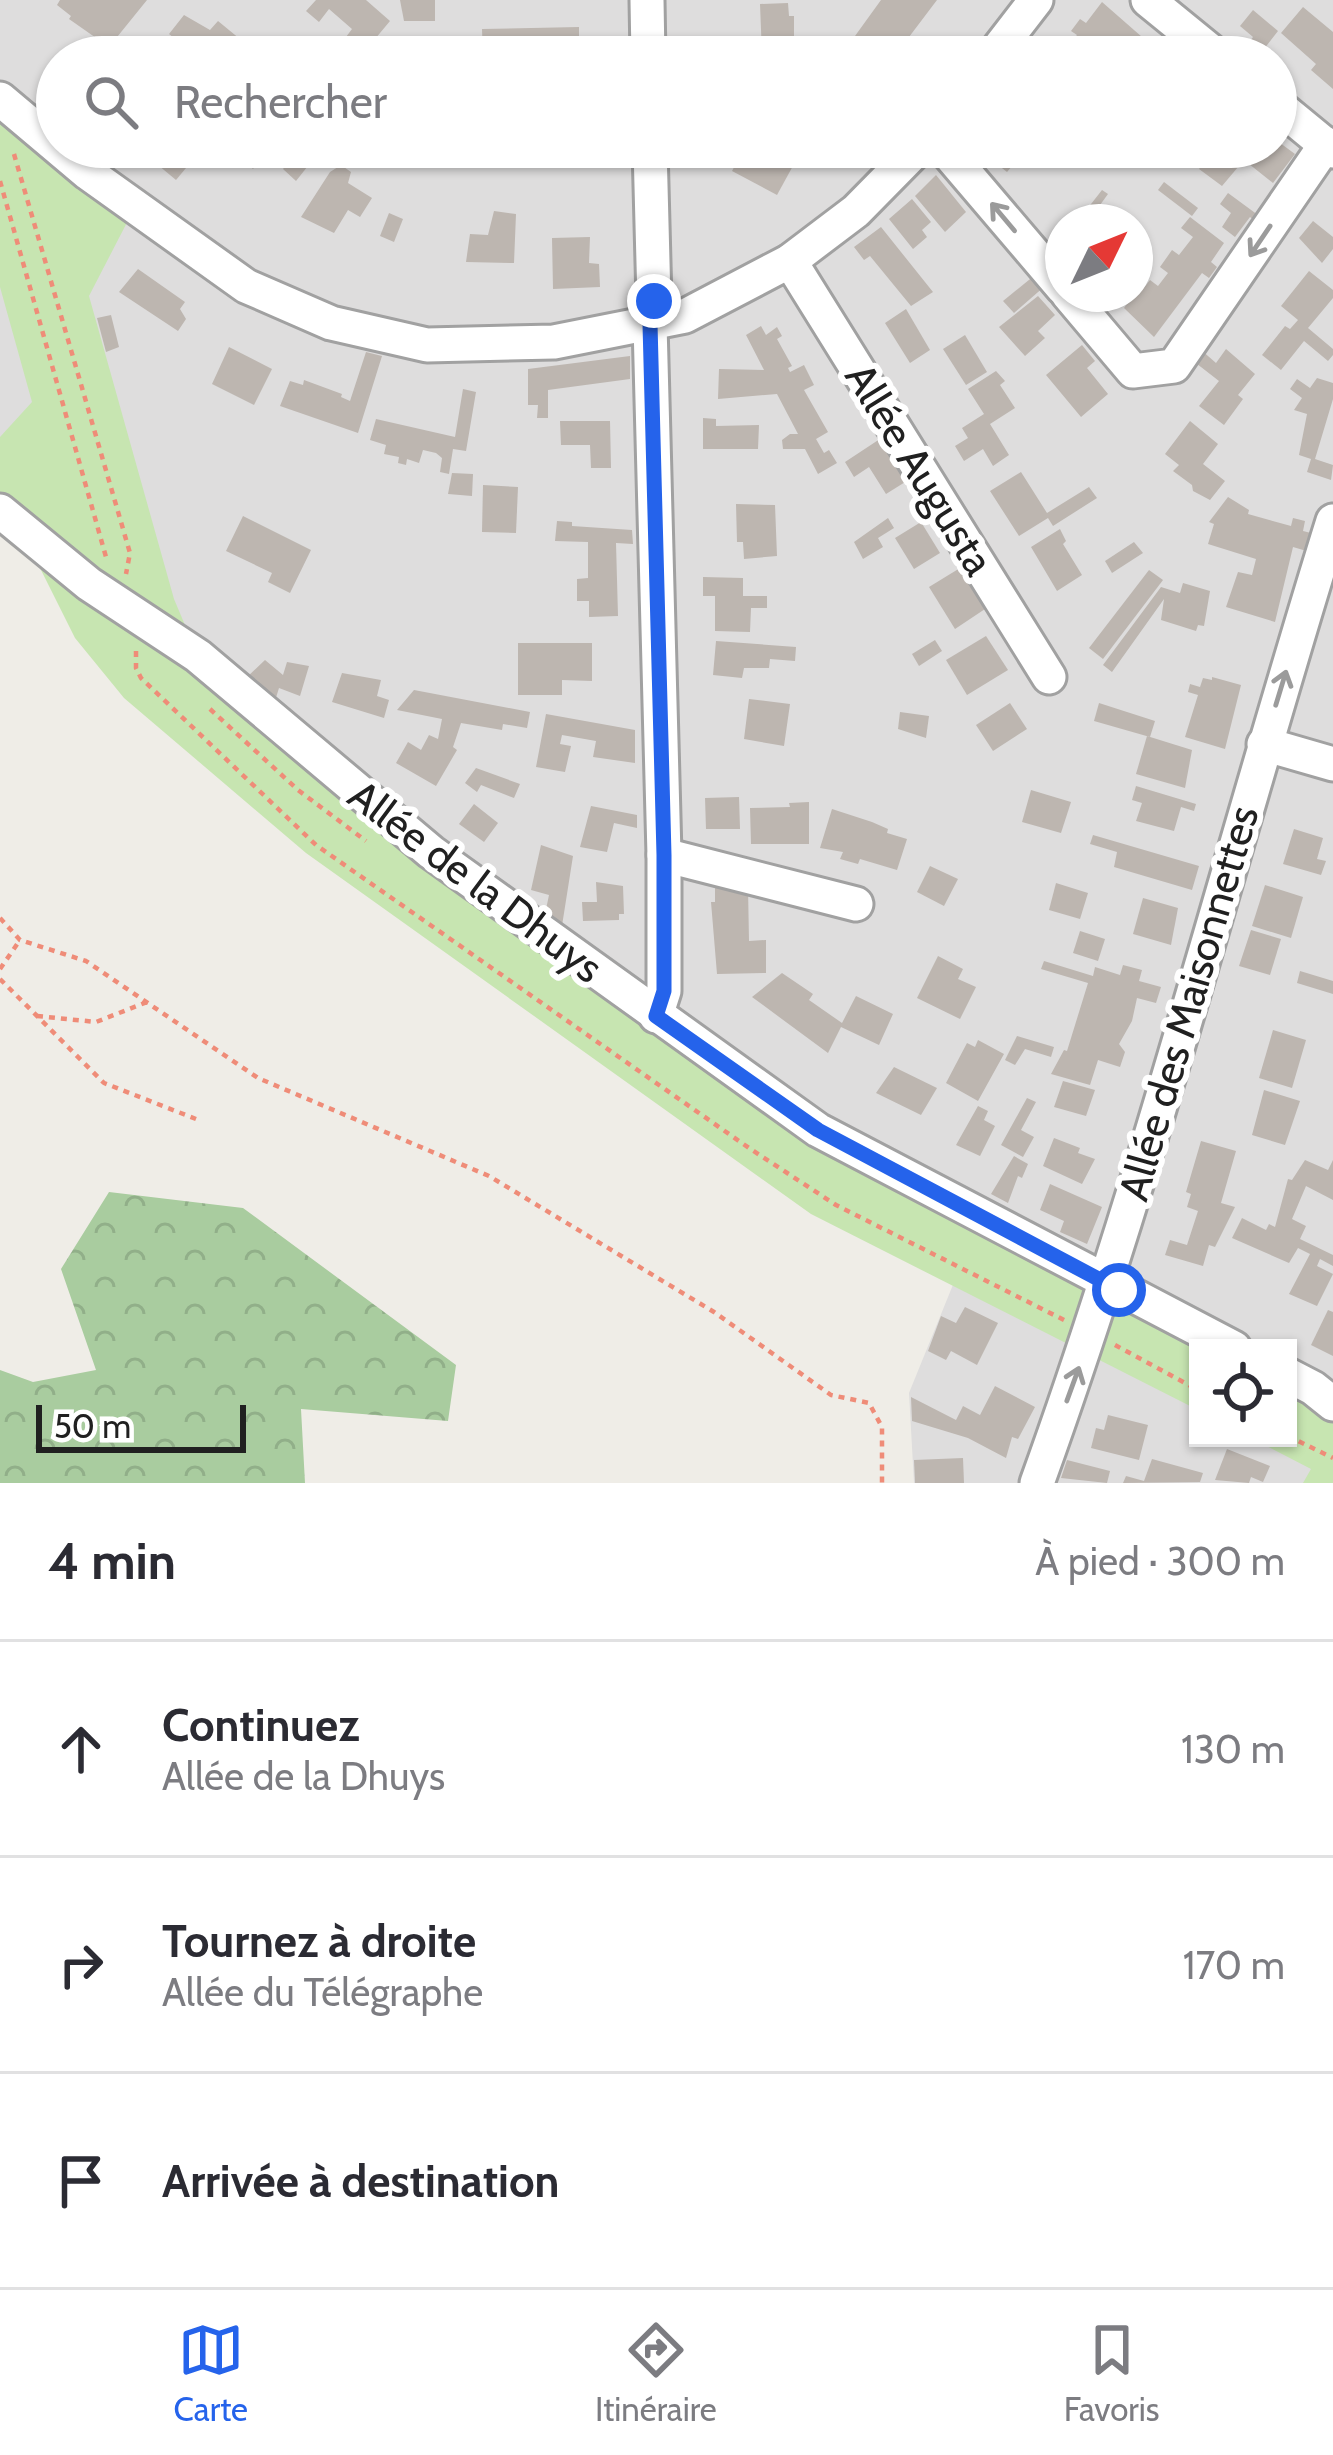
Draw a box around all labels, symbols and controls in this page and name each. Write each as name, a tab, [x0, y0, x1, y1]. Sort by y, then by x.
search box	[36, 36, 1297, 168]
icon: search	[78, 69, 144, 135]
text: Rechercher	[174, 75, 387, 129]
one-way arrow	[990, 202, 1018, 233]
north arrow	[1045, 204, 1153, 312]
one-way arrow	[1247, 224, 1272, 257]
route end	[627, 274, 681, 328]
street label: Allée Augusta	[834, 354, 1006, 584]
one-way arrow	[1271, 670, 1293, 708]
street label: Allée de la Dhuys	[339, 768, 613, 994]
street label: Allée des Maisonnettes	[1107, 800, 1269, 1206]
route start	[1092, 1263, 1146, 1317]
map controls	[1189, 1339, 1297, 1447]
button: locate	[1189, 1339, 1297, 1447]
one-way arrow	[1064, 1366, 1085, 1403]
scale bar	[36, 1399, 246, 1452]
text: 50 m	[54, 1406, 131, 1446]
text: 4 min	[48, 1530, 176, 1592]
text: À pied · 300 m	[1035, 1537, 1285, 1585]
text: Continuez	[162, 1698, 359, 1752]
icon: ahead	[48, 1716, 114, 1782]
text: 130 m	[1181, 1725, 1285, 1773]
text: Allée de la Dhuys	[162, 1752, 445, 1800]
text: Tournez à droite	[162, 1914, 476, 1968]
icon: right	[48, 1932, 114, 1998]
text: 170 m	[1183, 1941, 1285, 1989]
text: Allée du Télégraphe	[162, 1968, 483, 2016]
icon: arrive	[48, 2148, 114, 2214]
text: Arrivée à destination	[162, 2154, 559, 2208]
tab: Carte	[174, 2317, 248, 2429]
tab: Itinéraire	[595, 2317, 717, 2429]
tab: Favoris	[1064, 2317, 1159, 2429]

